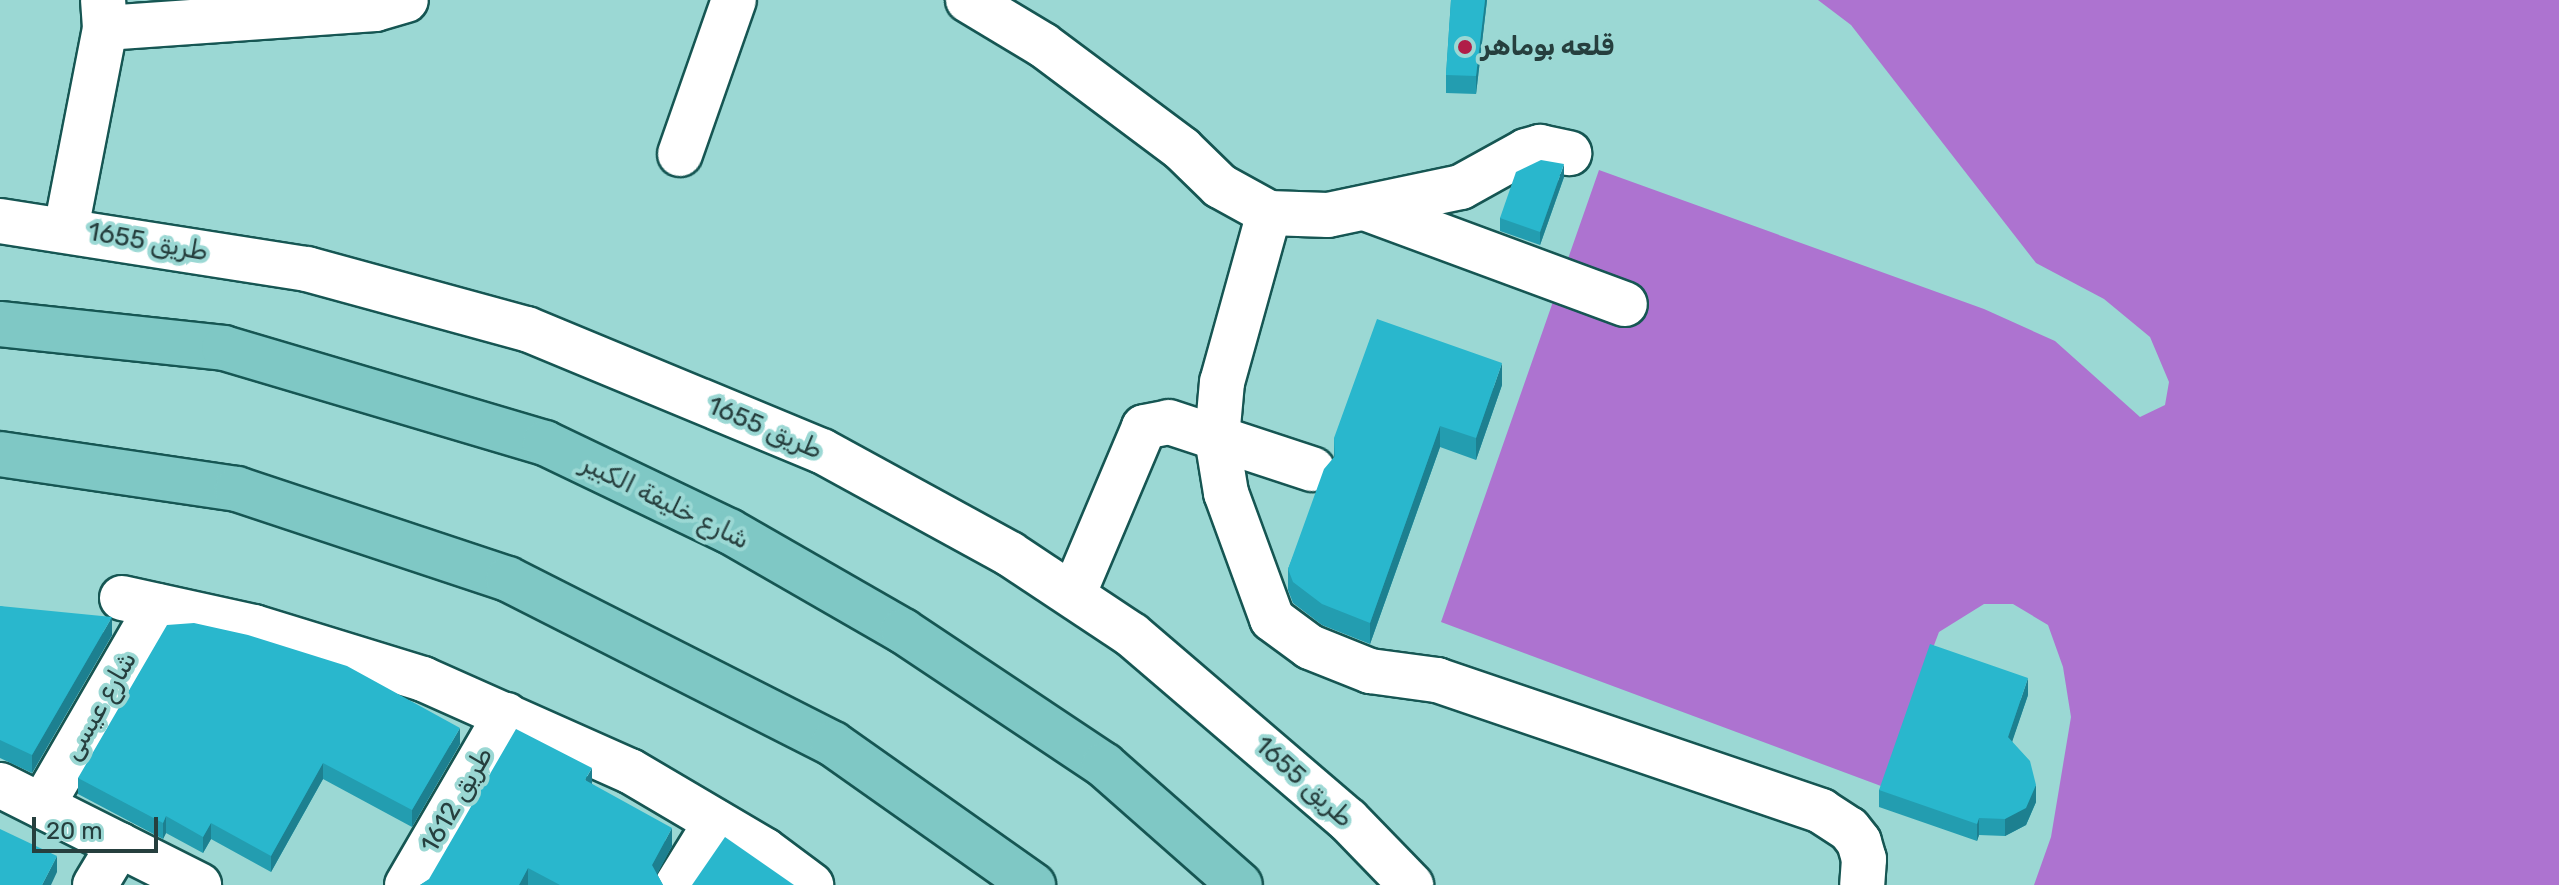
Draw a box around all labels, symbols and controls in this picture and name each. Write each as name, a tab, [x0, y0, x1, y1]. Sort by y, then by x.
place label: قلعه بوماهر	[1481, 31, 1614, 63]
marker: قلعه بوماهر	[1456, 38, 1474, 56]
street label: طريق 1655	[86, 216, 210, 268]
street label: طريق 1655	[703, 390, 827, 466]
street label: شارع خليفة الكبير	[576, 448, 754, 556]
street label: شارع عيسى	[56, 646, 144, 766]
street label: طريق 1655	[1249, 730, 1359, 834]
street label: طريق 1612	[414, 742, 500, 858]
scale bar	[36, 801, 162, 851]
text: 20 m	[46, 817, 103, 845]

